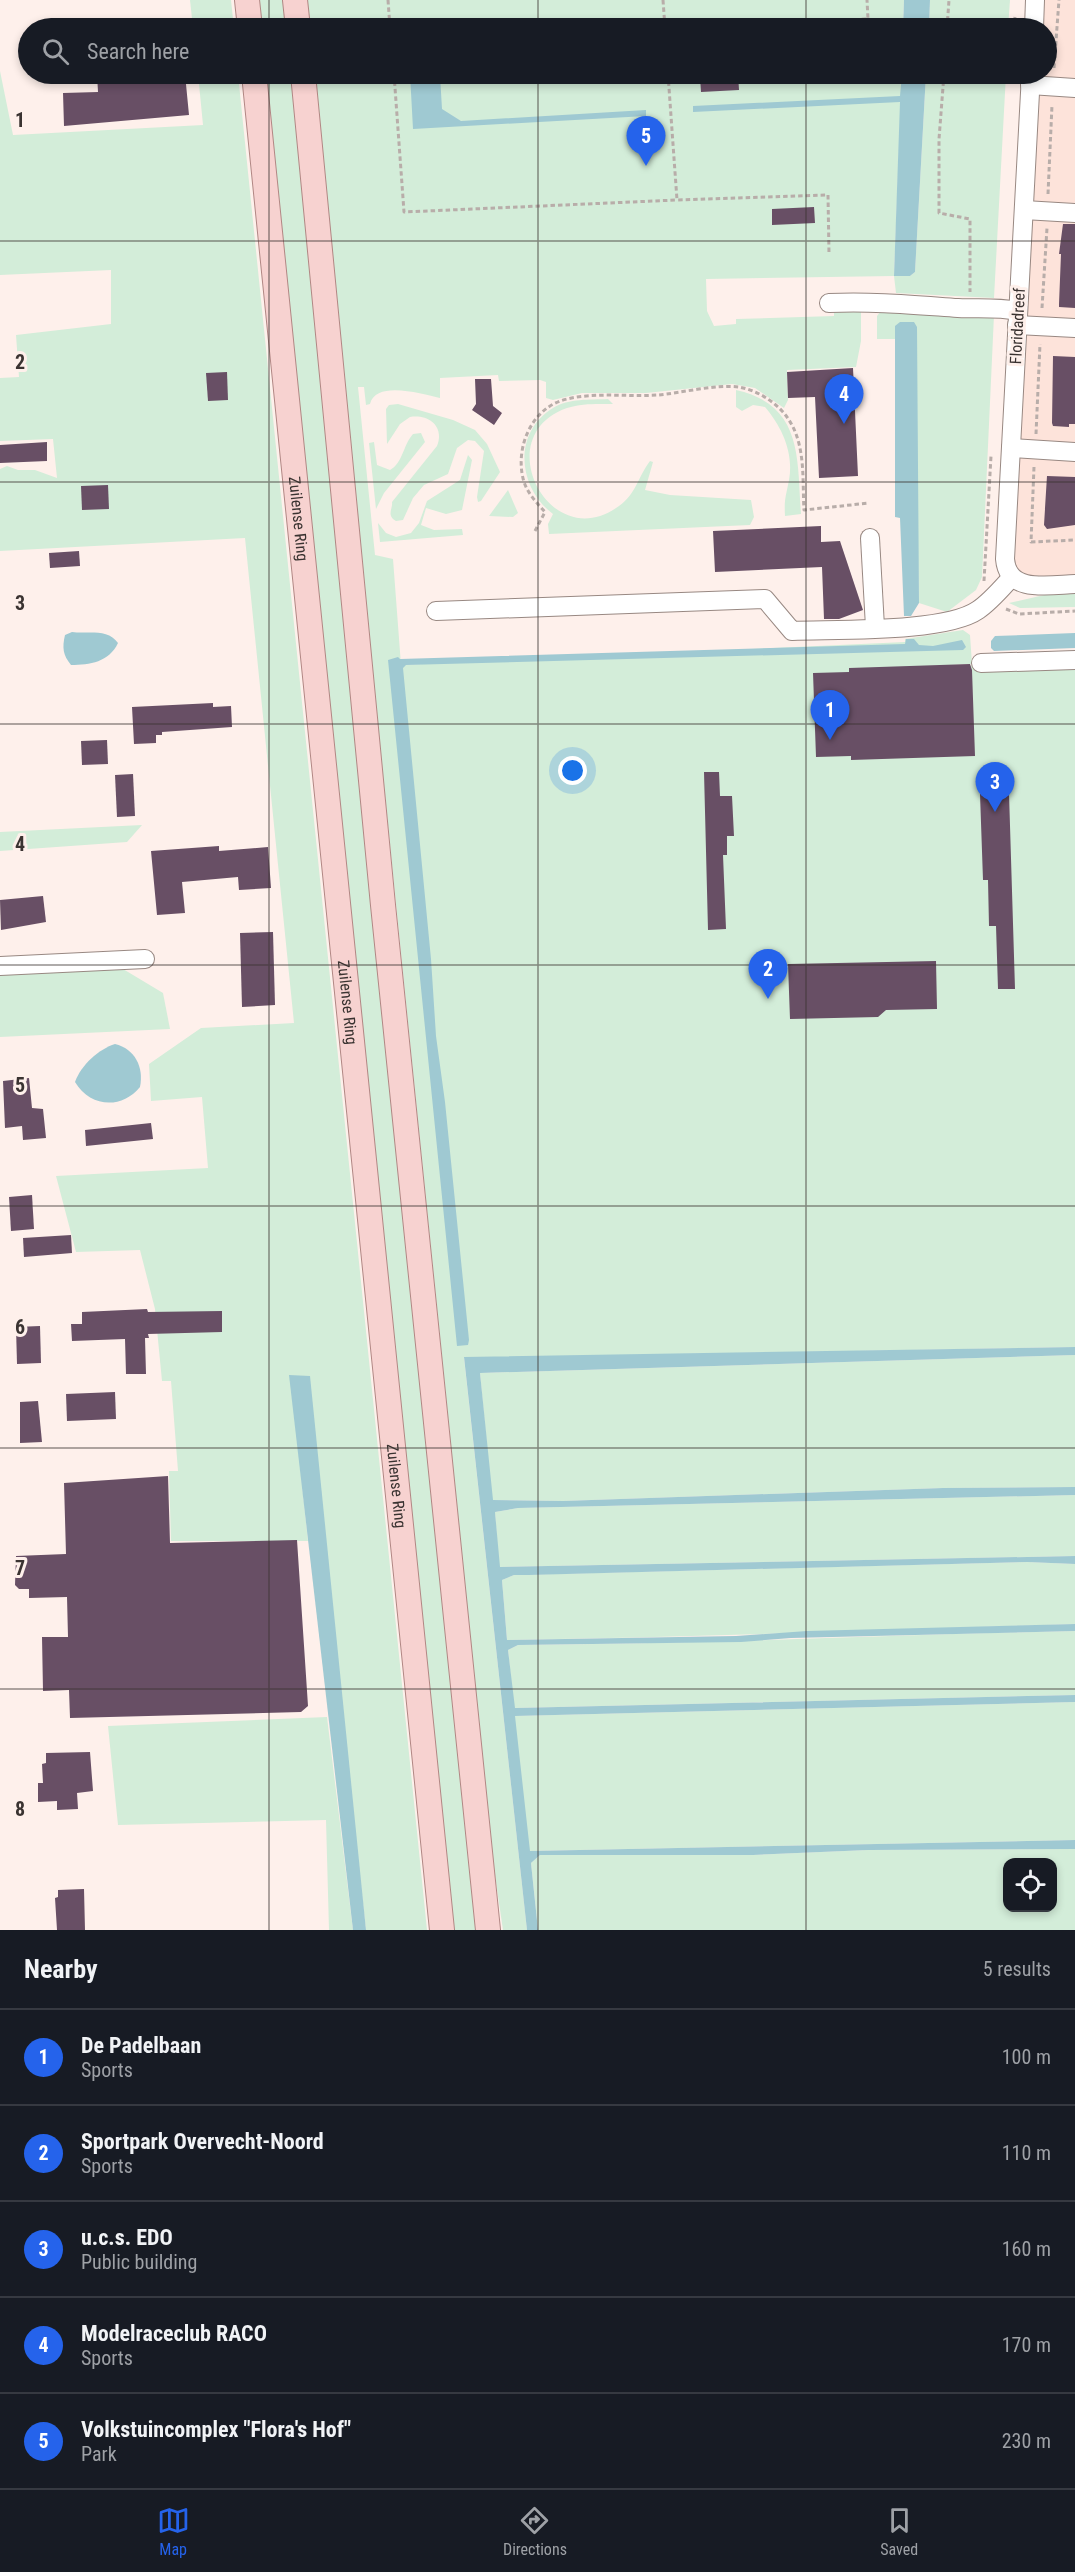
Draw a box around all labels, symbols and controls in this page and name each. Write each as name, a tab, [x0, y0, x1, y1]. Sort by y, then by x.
search box	[18, 18, 1057, 84]
icon: search	[39, 35, 72, 68]
text: Search here	[87, 39, 189, 64]
text: 1	[15, 108, 25, 132]
pin: 5	[626, 116, 666, 166]
street label: Floridadreef	[1006, 287, 1029, 365]
text: 2	[15, 350, 25, 374]
pin: 4	[824, 374, 864, 424]
street label: Zuilense Ring	[285, 476, 312, 562]
text: 3	[15, 591, 25, 615]
pin: 1	[810, 690, 850, 740]
your location	[558, 756, 587, 785]
pin: 3	[976, 762, 1014, 812]
text: 4	[15, 832, 25, 856]
pin: 2	[748, 950, 788, 999]
street label: Zuilense Ring	[334, 959, 361, 1045]
text: 5	[15, 1073, 25, 1097]
text: 6	[15, 1315, 25, 1339]
street label: Zuilense Ring	[383, 1443, 410, 1529]
text: 7	[15, 1556, 25, 1580]
text: 8	[15, 1797, 25, 1821]
map controls	[1003, 1858, 1057, 1912]
button: locate	[1003, 1858, 1057, 1912]
text: Nearby	[24, 1954, 98, 1984]
text: 5 results	[983, 1957, 1051, 1981]
text: De Padelbaan	[81, 2033, 201, 2058]
text: 1	[38, 2045, 49, 2069]
text: 100 m	[1002, 2045, 1051, 2069]
text: Sports	[81, 2058, 133, 2082]
text: Sportpark Overvecht-Noord	[81, 2129, 324, 2154]
text: 2	[38, 2141, 49, 2165]
text: 110 m	[1002, 2141, 1051, 2165]
text: Sports	[81, 2154, 133, 2178]
text: u.c.s. EDO	[81, 2225, 173, 2250]
text: 3	[38, 2237, 49, 2261]
text: 160 m	[1002, 2237, 1051, 2261]
text: Public building	[81, 2250, 197, 2274]
text: Modelraceclub RACO	[81, 2321, 267, 2346]
text: 4	[38, 2333, 49, 2357]
text: 170 m	[1002, 2333, 1051, 2357]
text: Sports	[81, 2346, 133, 2370]
text: Volkstuincomplex "Flora's Hof"	[81, 2417, 351, 2442]
text: 5	[38, 2429, 49, 2453]
text: 230 m	[1002, 2429, 1051, 2453]
text: Park	[81, 2442, 117, 2466]
tab: Map	[157, 2504, 190, 2559]
tab: Directions	[503, 2504, 567, 2559]
tab: Saved	[880, 2504, 918, 2559]

